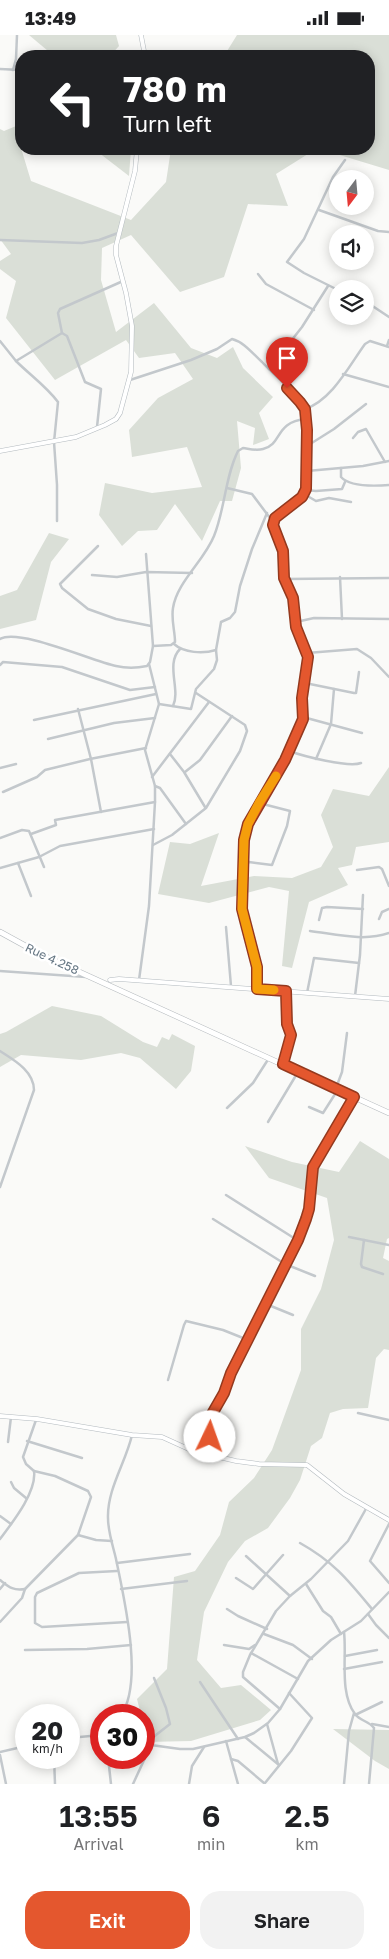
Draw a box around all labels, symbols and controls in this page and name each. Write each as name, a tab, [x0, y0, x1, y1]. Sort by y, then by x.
text: 13:49	[25, 6, 76, 29]
text: 780 m	[123, 68, 227, 110]
icon: left	[40, 70, 105, 135]
text: Turn left	[123, 110, 212, 137]
north arrow	[329, 170, 374, 215]
map controls	[329, 170, 374, 325]
button: sound	[329, 225, 374, 270]
button: layers	[329, 280, 374, 325]
pin	[266, 337, 308, 388]
icon: arrive	[273, 344, 301, 372]
street label: Rue 4.258	[23, 940, 81, 977]
position arrow	[183, 1410, 235, 1462]
speed limit sign: 30	[90, 1704, 155, 1769]
text: 20	[32, 1715, 63, 1746]
text: km/h	[32, 1741, 63, 1756]
text: 13:55	[59, 1798, 138, 1834]
text: 6	[202, 1798, 220, 1834]
text: 2.5	[284, 1798, 330, 1834]
text: Arrival	[73, 1834, 124, 1854]
text: min	[197, 1834, 225, 1854]
text: km	[296, 1834, 319, 1854]
button: Exit	[25, 1891, 190, 1949]
button: Share	[200, 1891, 364, 1949]

